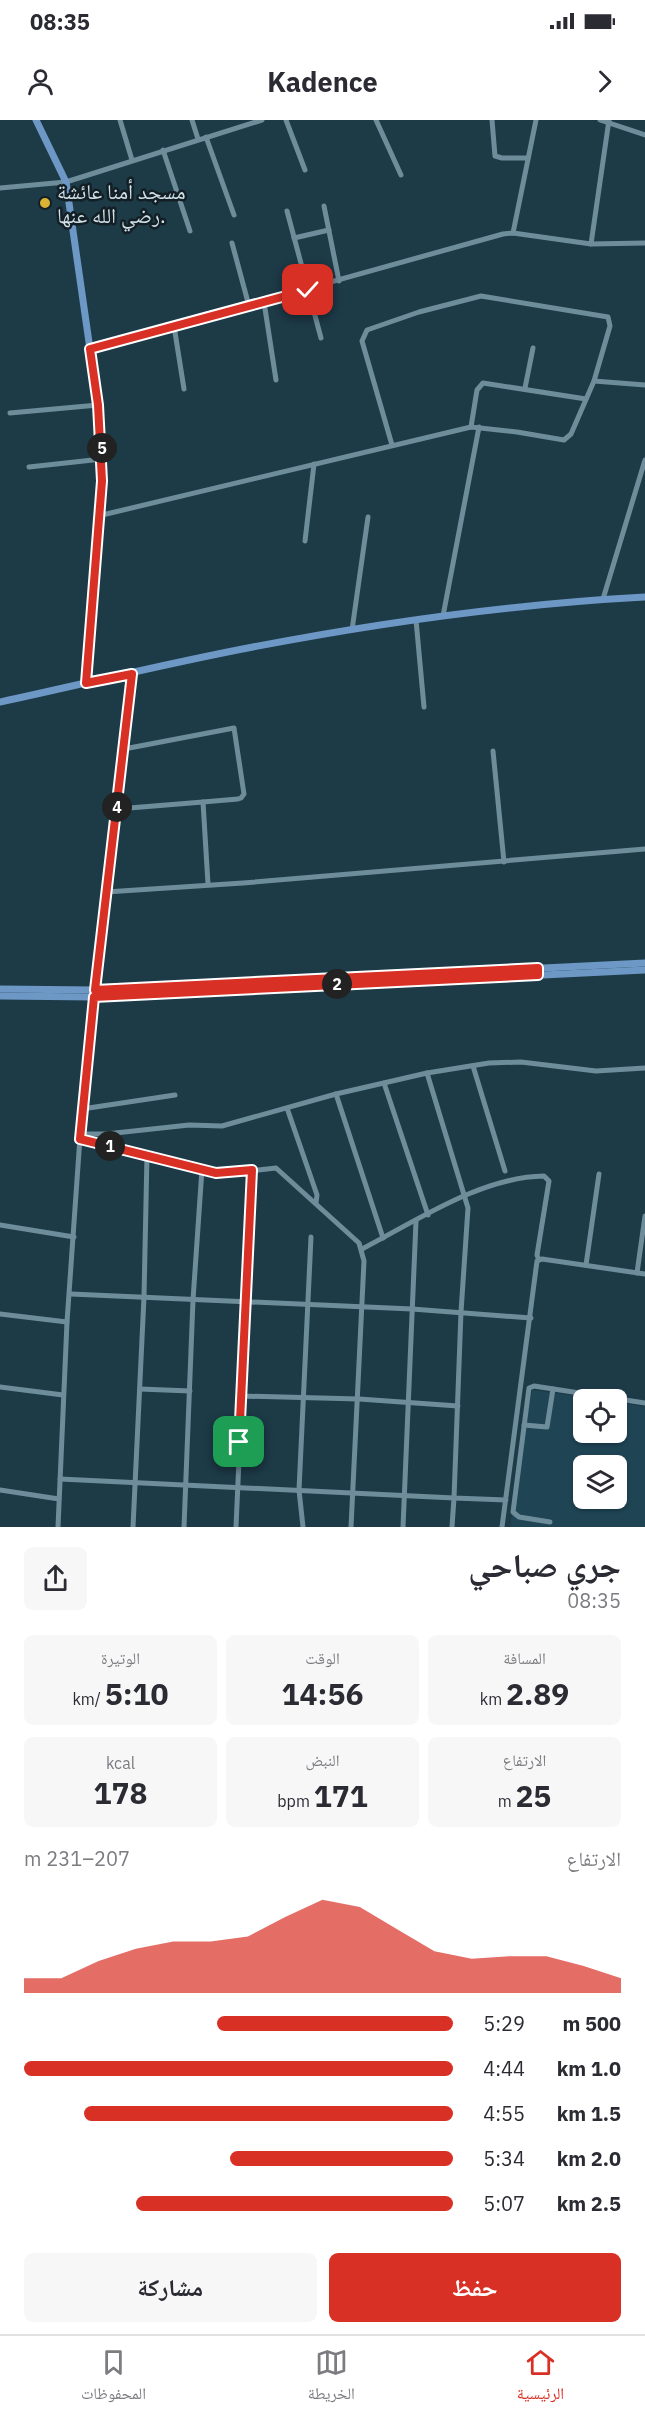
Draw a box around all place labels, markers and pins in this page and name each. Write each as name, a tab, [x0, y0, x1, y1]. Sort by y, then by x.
place label: مسجد أمنا عائشة رضي الله عنها.	[57, 177, 185, 232]
marker: مسجد أمنا عائشة رضي الله عنها.	[38, 196, 52, 210]
pin	[282, 264, 333, 315]
pin: 5	[87, 433, 117, 463]
pin: 4	[102, 792, 132, 822]
pin: 2	[322, 969, 352, 999]
pin: 1	[95, 1131, 125, 1161]
pin	[213, 1416, 264, 1467]

